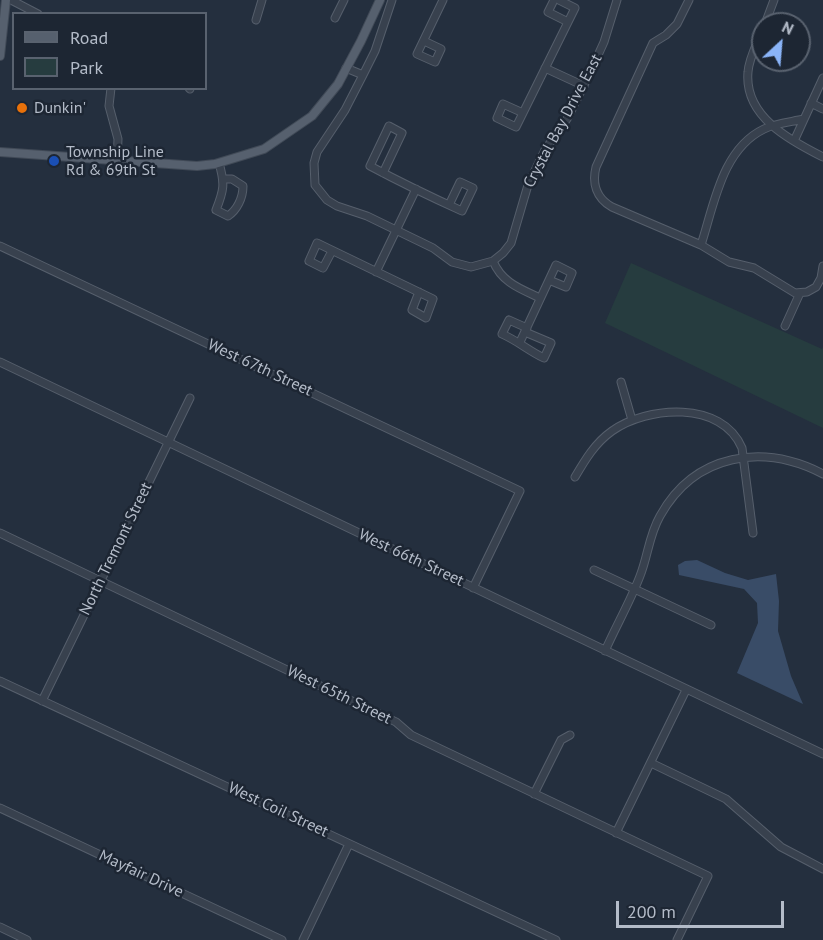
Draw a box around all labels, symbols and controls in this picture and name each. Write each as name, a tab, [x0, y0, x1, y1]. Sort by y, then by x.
legend	[12, 12, 207, 90]
north arrow	[751, 12, 811, 72]
text: N	[779, 16, 797, 39]
text: Road	[70, 26, 108, 49]
street label: Crystal Bay Drive East	[520, 51, 606, 191]
text: Park	[70, 56, 103, 79]
place label: Dunkin'	[34, 98, 86, 118]
marker: Dunkin'	[15, 101, 29, 115]
place label: Township Line Rd & 69th St	[66, 142, 164, 180]
marker: Township Line Rd & 69th St	[47, 154, 61, 168]
street label: West 67th Street	[205, 335, 315, 401]
street label: North Tremont Street	[76, 479, 156, 619]
street label: West 66th Street	[355, 525, 467, 591]
street label: West 65th Street	[284, 661, 394, 729]
street label: West Coil Street	[225, 778, 331, 842]
street label: Mayfair Drive	[96, 846, 186, 902]
scale bar	[619, 889, 787, 927]
text: 200 m	[627, 900, 676, 923]

